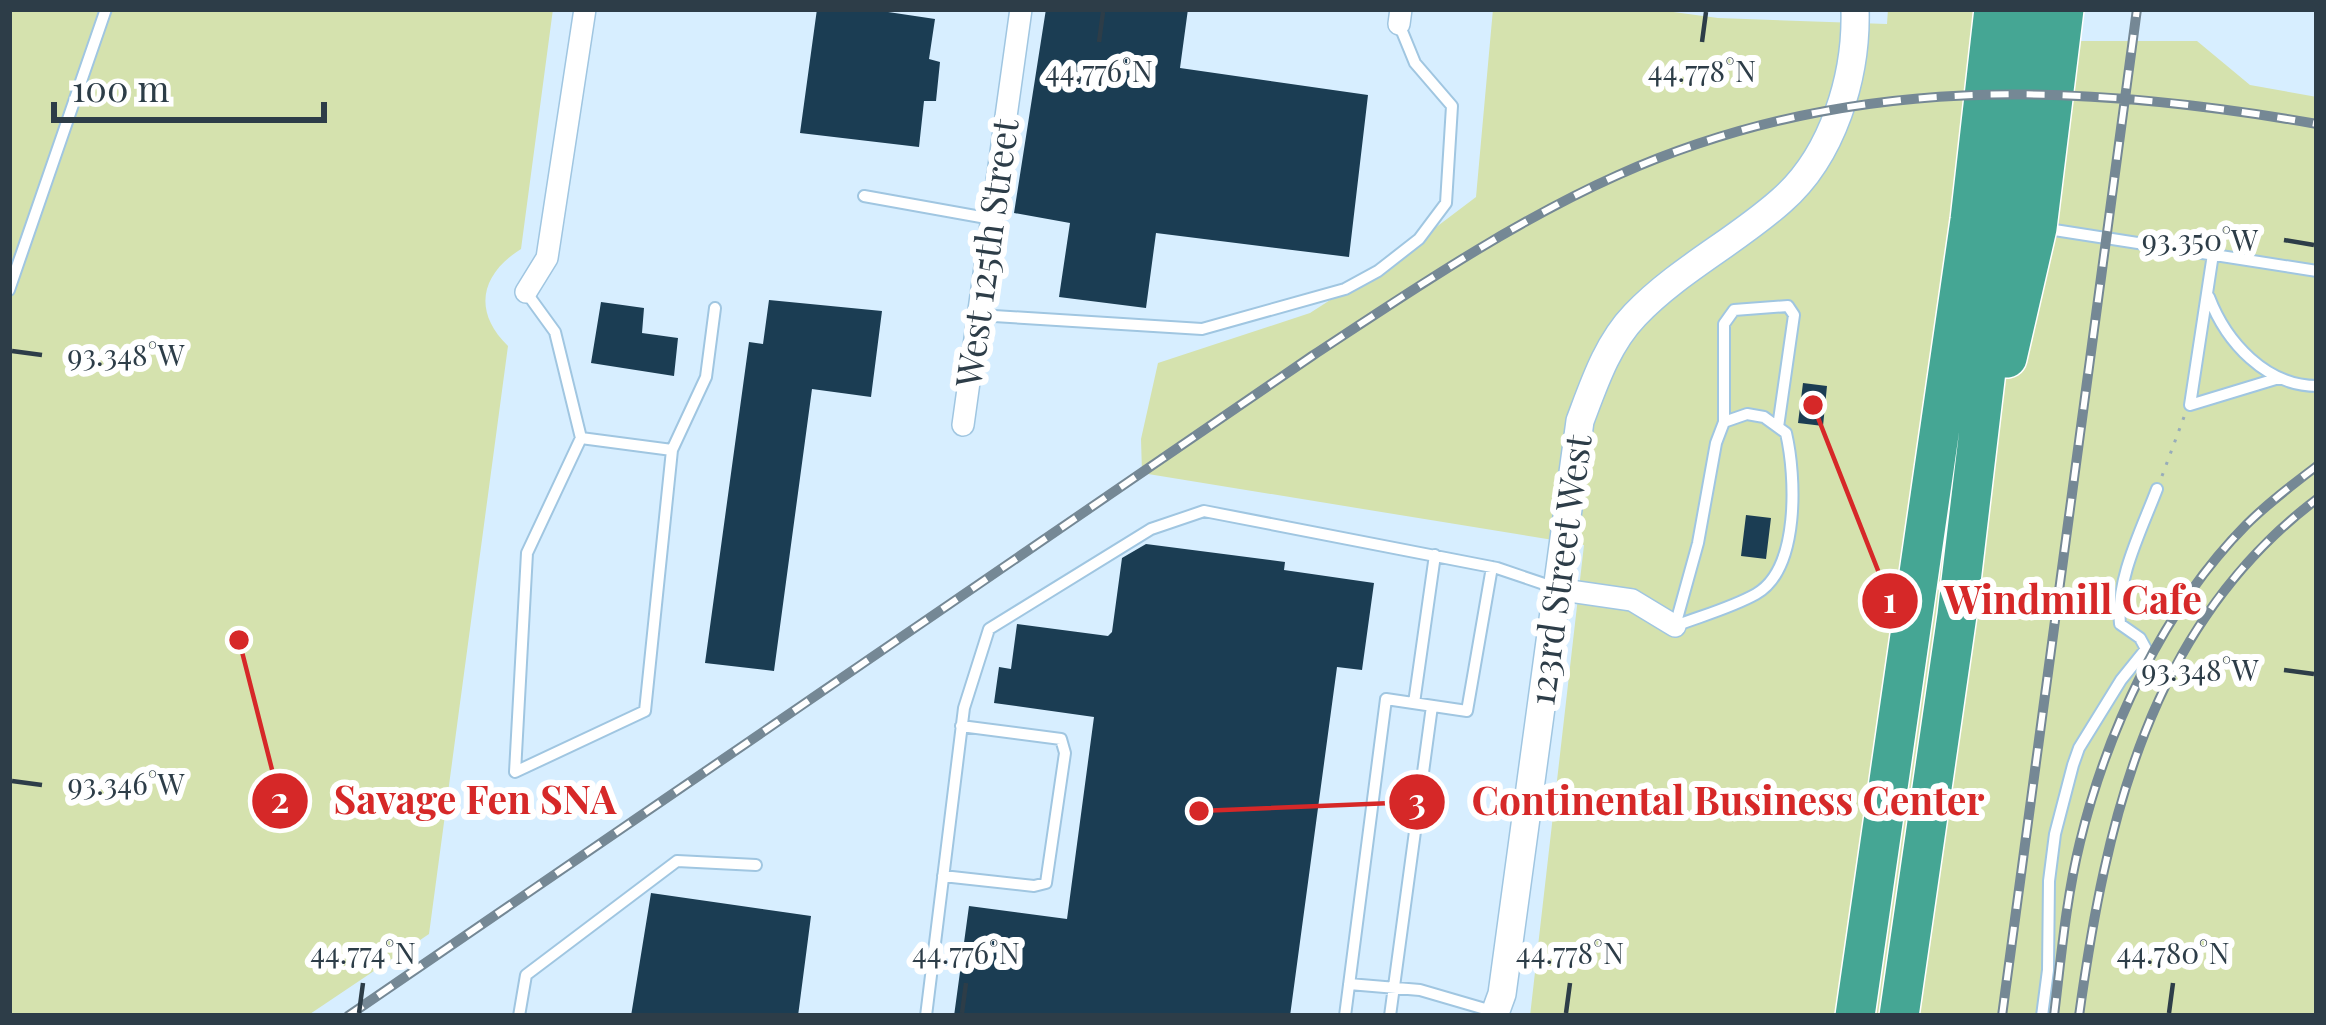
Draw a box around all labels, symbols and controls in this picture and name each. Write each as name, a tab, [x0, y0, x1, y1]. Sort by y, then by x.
scale bar	[54, 48, 324, 122]
text: 44.776°N	[1045, 50, 1153, 90]
text: 44.778°N	[1648, 50, 1756, 90]
text: 100 m	[72, 63, 169, 111]
street label: West 125th Street	[942, 114, 1028, 391]
text: 93.350°W	[2142, 219, 2259, 259]
text: 93.348°W	[67, 334, 186, 374]
street label: 123rd Street West	[1515, 430, 1601, 708]
callout: Windmill Cafe	[1860, 563, 2226, 638]
text: Windmill Cafe	[1943, 572, 2202, 624]
text: 1	[1883, 574, 1897, 622]
text: 93.348°W	[2141, 649, 2260, 689]
text: 93.346°W	[67, 763, 185, 803]
callout: Savage Fen SNA	[250, 763, 641, 838]
callout: Continental Business Center	[1387, 764, 2008, 839]
text: Savage Fen SNA	[334, 772, 617, 824]
text: Continental Business Center	[1472, 773, 1984, 825]
text: 2	[271, 774, 289, 822]
text: 3	[1408, 775, 1426, 823]
text: 44.774°N	[310, 932, 416, 972]
text: 44.776°N	[912, 932, 1020, 972]
text: 44.778°N	[1516, 932, 1624, 972]
text: 44.780°N	[2116, 932, 2230, 972]

